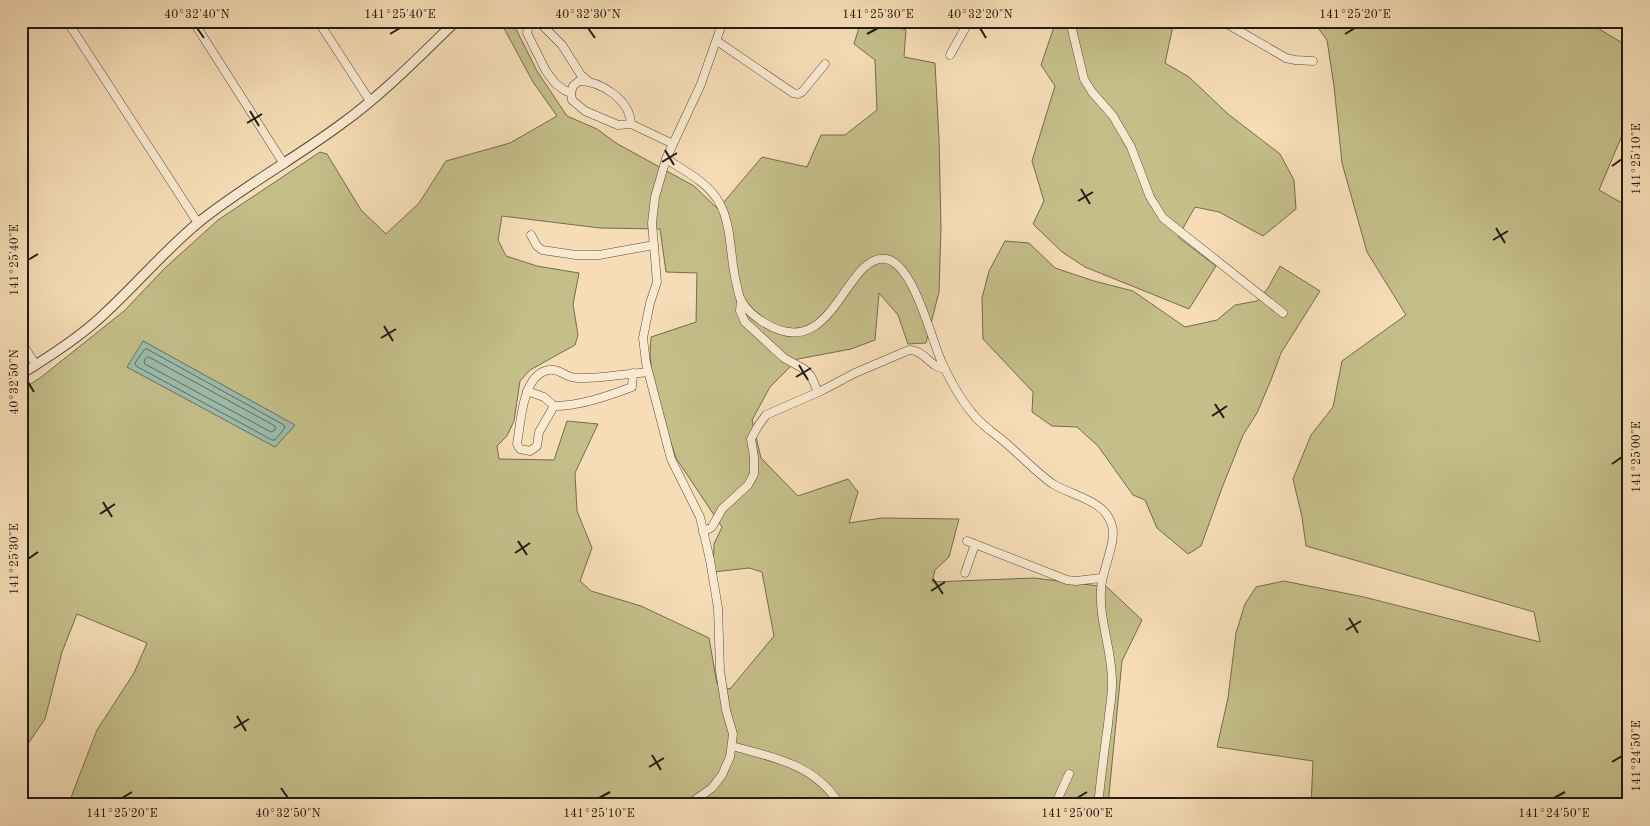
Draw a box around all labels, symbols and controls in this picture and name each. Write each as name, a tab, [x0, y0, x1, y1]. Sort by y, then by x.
text: 141°25'40"E	[364, 8, 436, 21]
text: 141°25'30"E	[842, 8, 914, 21]
text: 141°25'20"E	[1319, 8, 1391, 21]
text: 40°32'40"N	[164, 9, 230, 21]
text: 40°32'30"N	[555, 9, 621, 21]
text: 40°32'20"N	[947, 9, 1013, 21]
text: 141°25'10"E	[1630, 123, 1643, 195]
text: 141°25'40"E	[8, 224, 21, 296]
text: 40°32'50"N	[8, 349, 21, 415]
text: 141°25'00"E	[1630, 421, 1643, 493]
text: 141°25'30"E	[8, 523, 21, 595]
text: 141°24'50"E	[1630, 720, 1643, 792]
text: 141°25'20"E	[86, 807, 158, 820]
text: 40°32'50"N	[255, 807, 321, 820]
text: 141°25'10"E	[563, 807, 635, 820]
text: 141°25'00"E	[1041, 807, 1113, 820]
text: 141°24'50"E	[1518, 807, 1590, 820]

